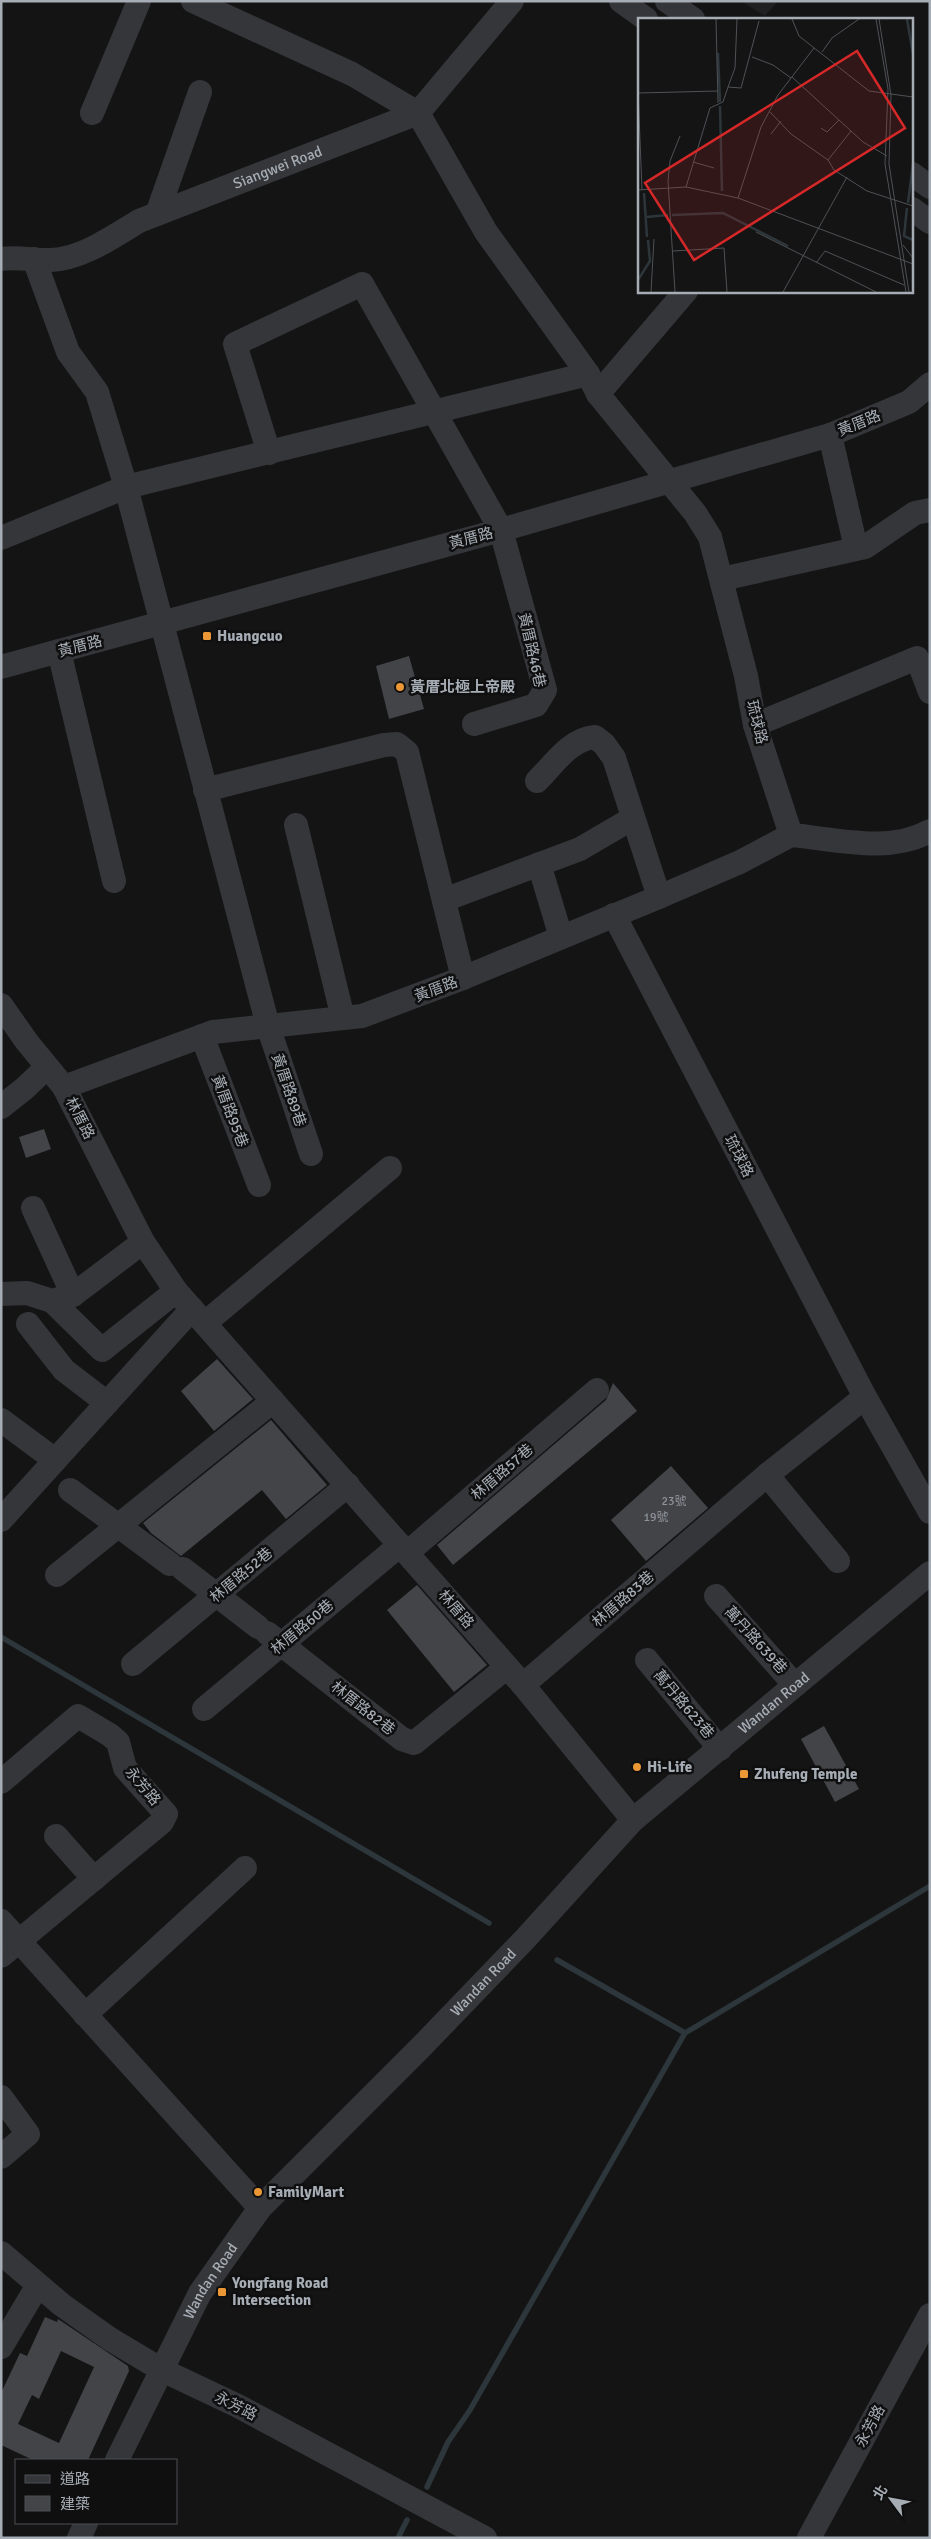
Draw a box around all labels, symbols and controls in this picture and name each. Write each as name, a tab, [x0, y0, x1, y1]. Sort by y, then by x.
inset map	[638, 18, 914, 292]
street label: Siangwei Road	[231, 142, 325, 193]
street label: 黃厝路	[835, 406, 883, 440]
street label: 黃厝路	[447, 523, 495, 553]
street label: 黃厝路46巷	[515, 611, 549, 689]
place label: Huangcuo	[217, 627, 283, 645]
marker: Huangcuo	[201, 630, 213, 642]
street label: 黃厝路	[56, 631, 104, 661]
place label: 黃厝北極上帝殿	[410, 678, 515, 696]
marker: 黃厝北極上帝殿	[394, 681, 406, 693]
street label: 琉球路	[743, 698, 771, 746]
street label: 黃厝路	[412, 973, 460, 1005]
street label: 黃厝路89巷	[268, 1051, 310, 1129]
street label: 黃厝路95巷	[208, 1072, 252, 1150]
street label: 林厝路	[62, 1094, 98, 1142]
street label: 琉球路	[721, 1132, 757, 1180]
street label: 林厝路57巷	[467, 1440, 537, 1504]
house number: 23號	[662, 1494, 686, 1509]
house number: 19號	[644, 1510, 668, 1525]
street label: 林厝路52巷	[206, 1544, 276, 1606]
street label: 林厝路83巷	[588, 1567, 658, 1631]
street label: 林厝路	[434, 1586, 478, 1632]
street label: 林厝路60巷	[267, 1596, 337, 1658]
street label: 萬丹路639巷	[721, 1603, 791, 1677]
street label: 萬丹路623巷	[650, 1666, 718, 1742]
street label: Wandan Road	[735, 1668, 813, 1738]
street label: 林厝路82巷	[327, 1677, 399, 1739]
place label: Hi-Life	[647, 1758, 692, 1776]
marker: Hi-Life	[631, 1761, 643, 1773]
street label: 永芳路	[122, 1763, 164, 1809]
place label: Zhufeng Temple	[754, 1765, 857, 1783]
marker: Zhufeng Temple	[738, 1768, 750, 1780]
street label: Wandan Road	[447, 1945, 520, 2020]
place label: FamilyMart	[268, 2183, 344, 2201]
marker: FamilyMart	[252, 2186, 264, 2198]
street label: Wandan Road	[179, 2239, 241, 2322]
place label: Yongfang Road Intersection	[231, 2274, 328, 2309]
marker: Yongfang Road Intersection	[216, 2286, 228, 2298]
street label: 永芳路	[212, 2388, 260, 2424]
street label: 永芳路	[851, 2402, 889, 2450]
legend	[15, 2459, 178, 2524]
text: 道路	[60, 2470, 90, 2488]
north arrow	[866, 2474, 916, 2524]
text: 北	[869, 2482, 891, 2503]
text: 建築	[60, 2495, 90, 2513]

